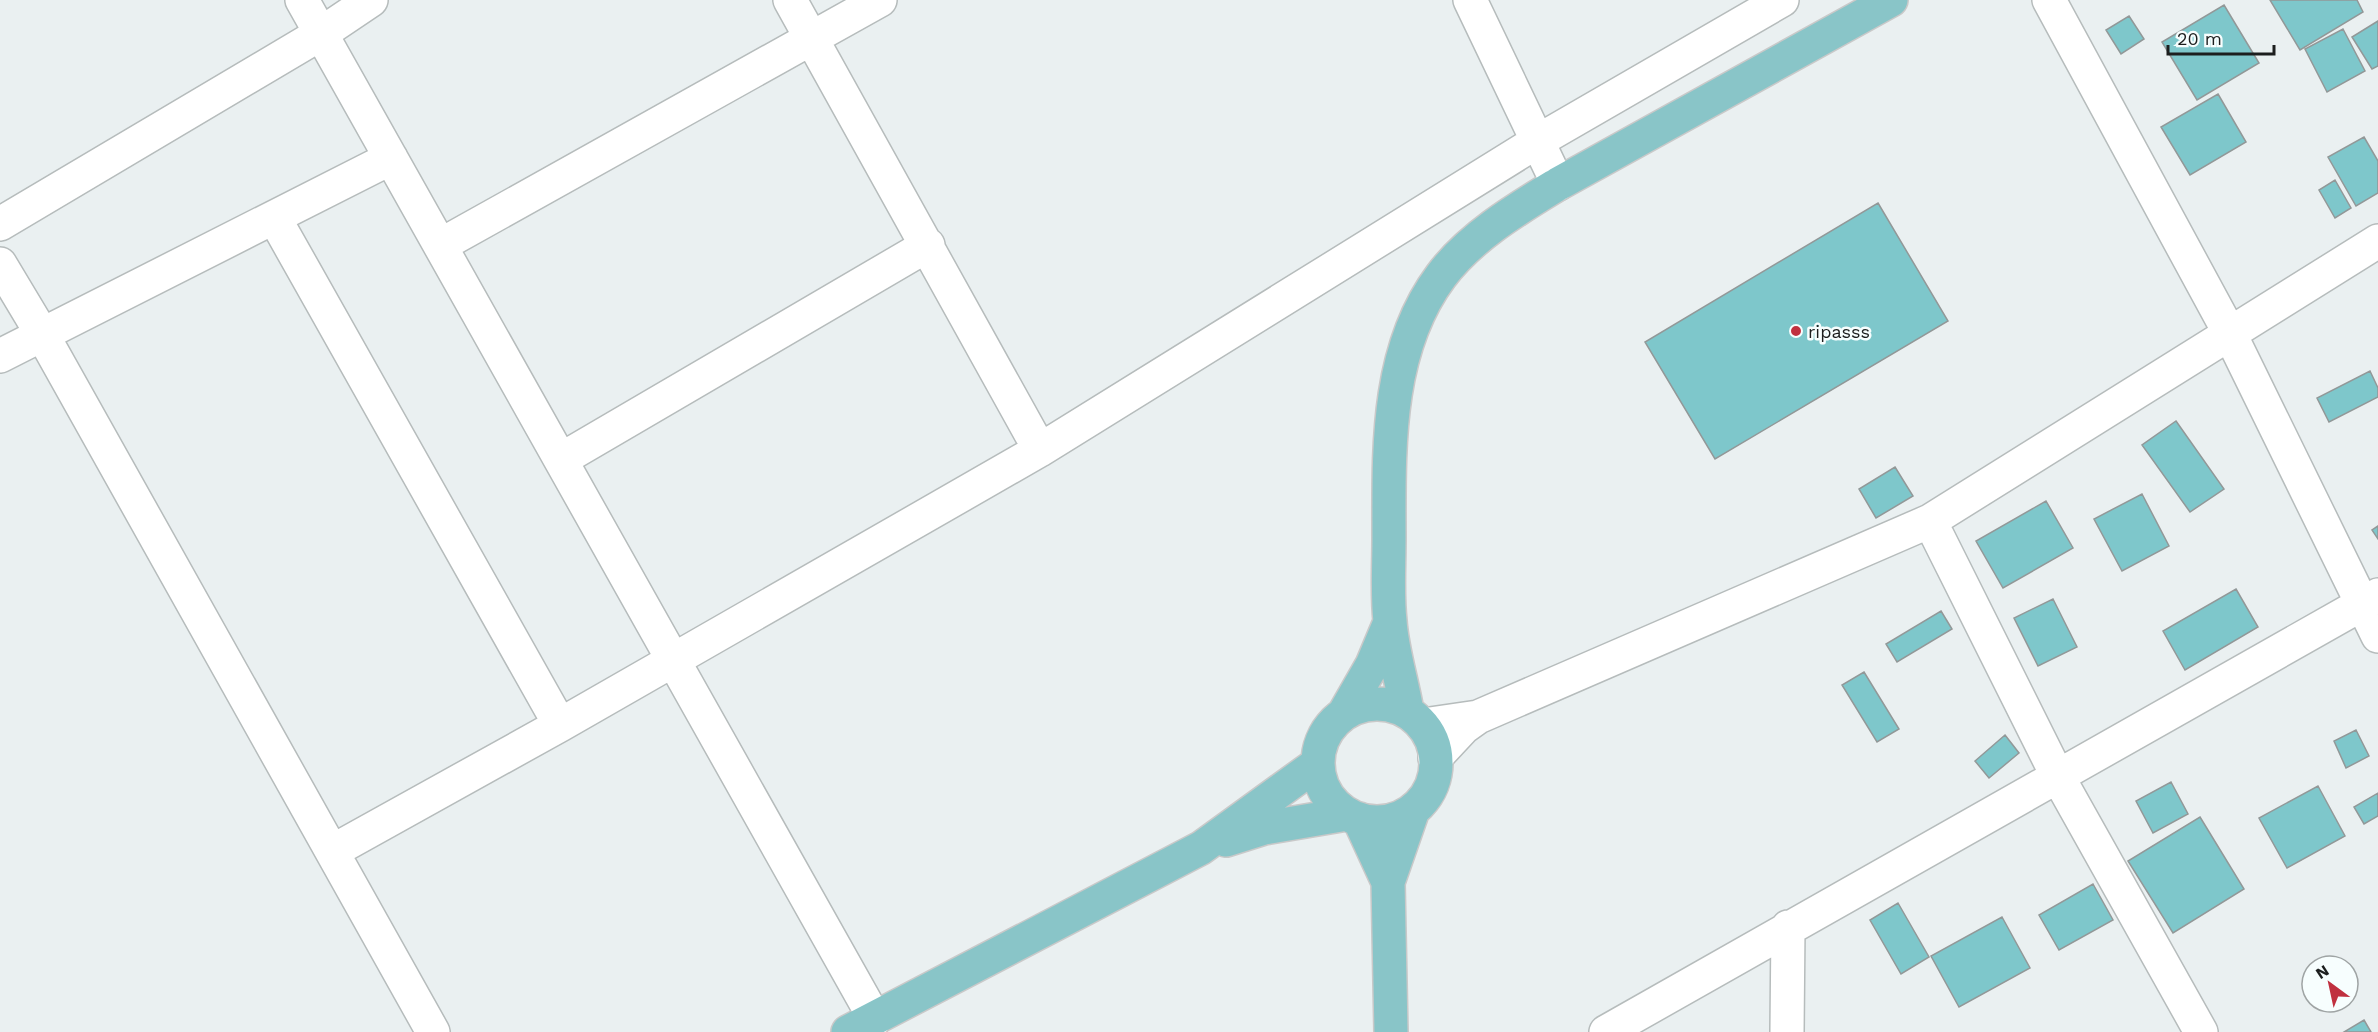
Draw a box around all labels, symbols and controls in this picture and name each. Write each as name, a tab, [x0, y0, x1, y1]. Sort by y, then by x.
scale bar	[2168, 18, 2274, 56]
text: 20 m	[2177, 28, 2222, 49]
place label: ripasss	[1808, 321, 1870, 342]
marker: ripasss	[1789, 324, 1803, 338]
north arrow	[2300, 954, 2360, 1014]
text: N	[2312, 961, 2332, 983]

